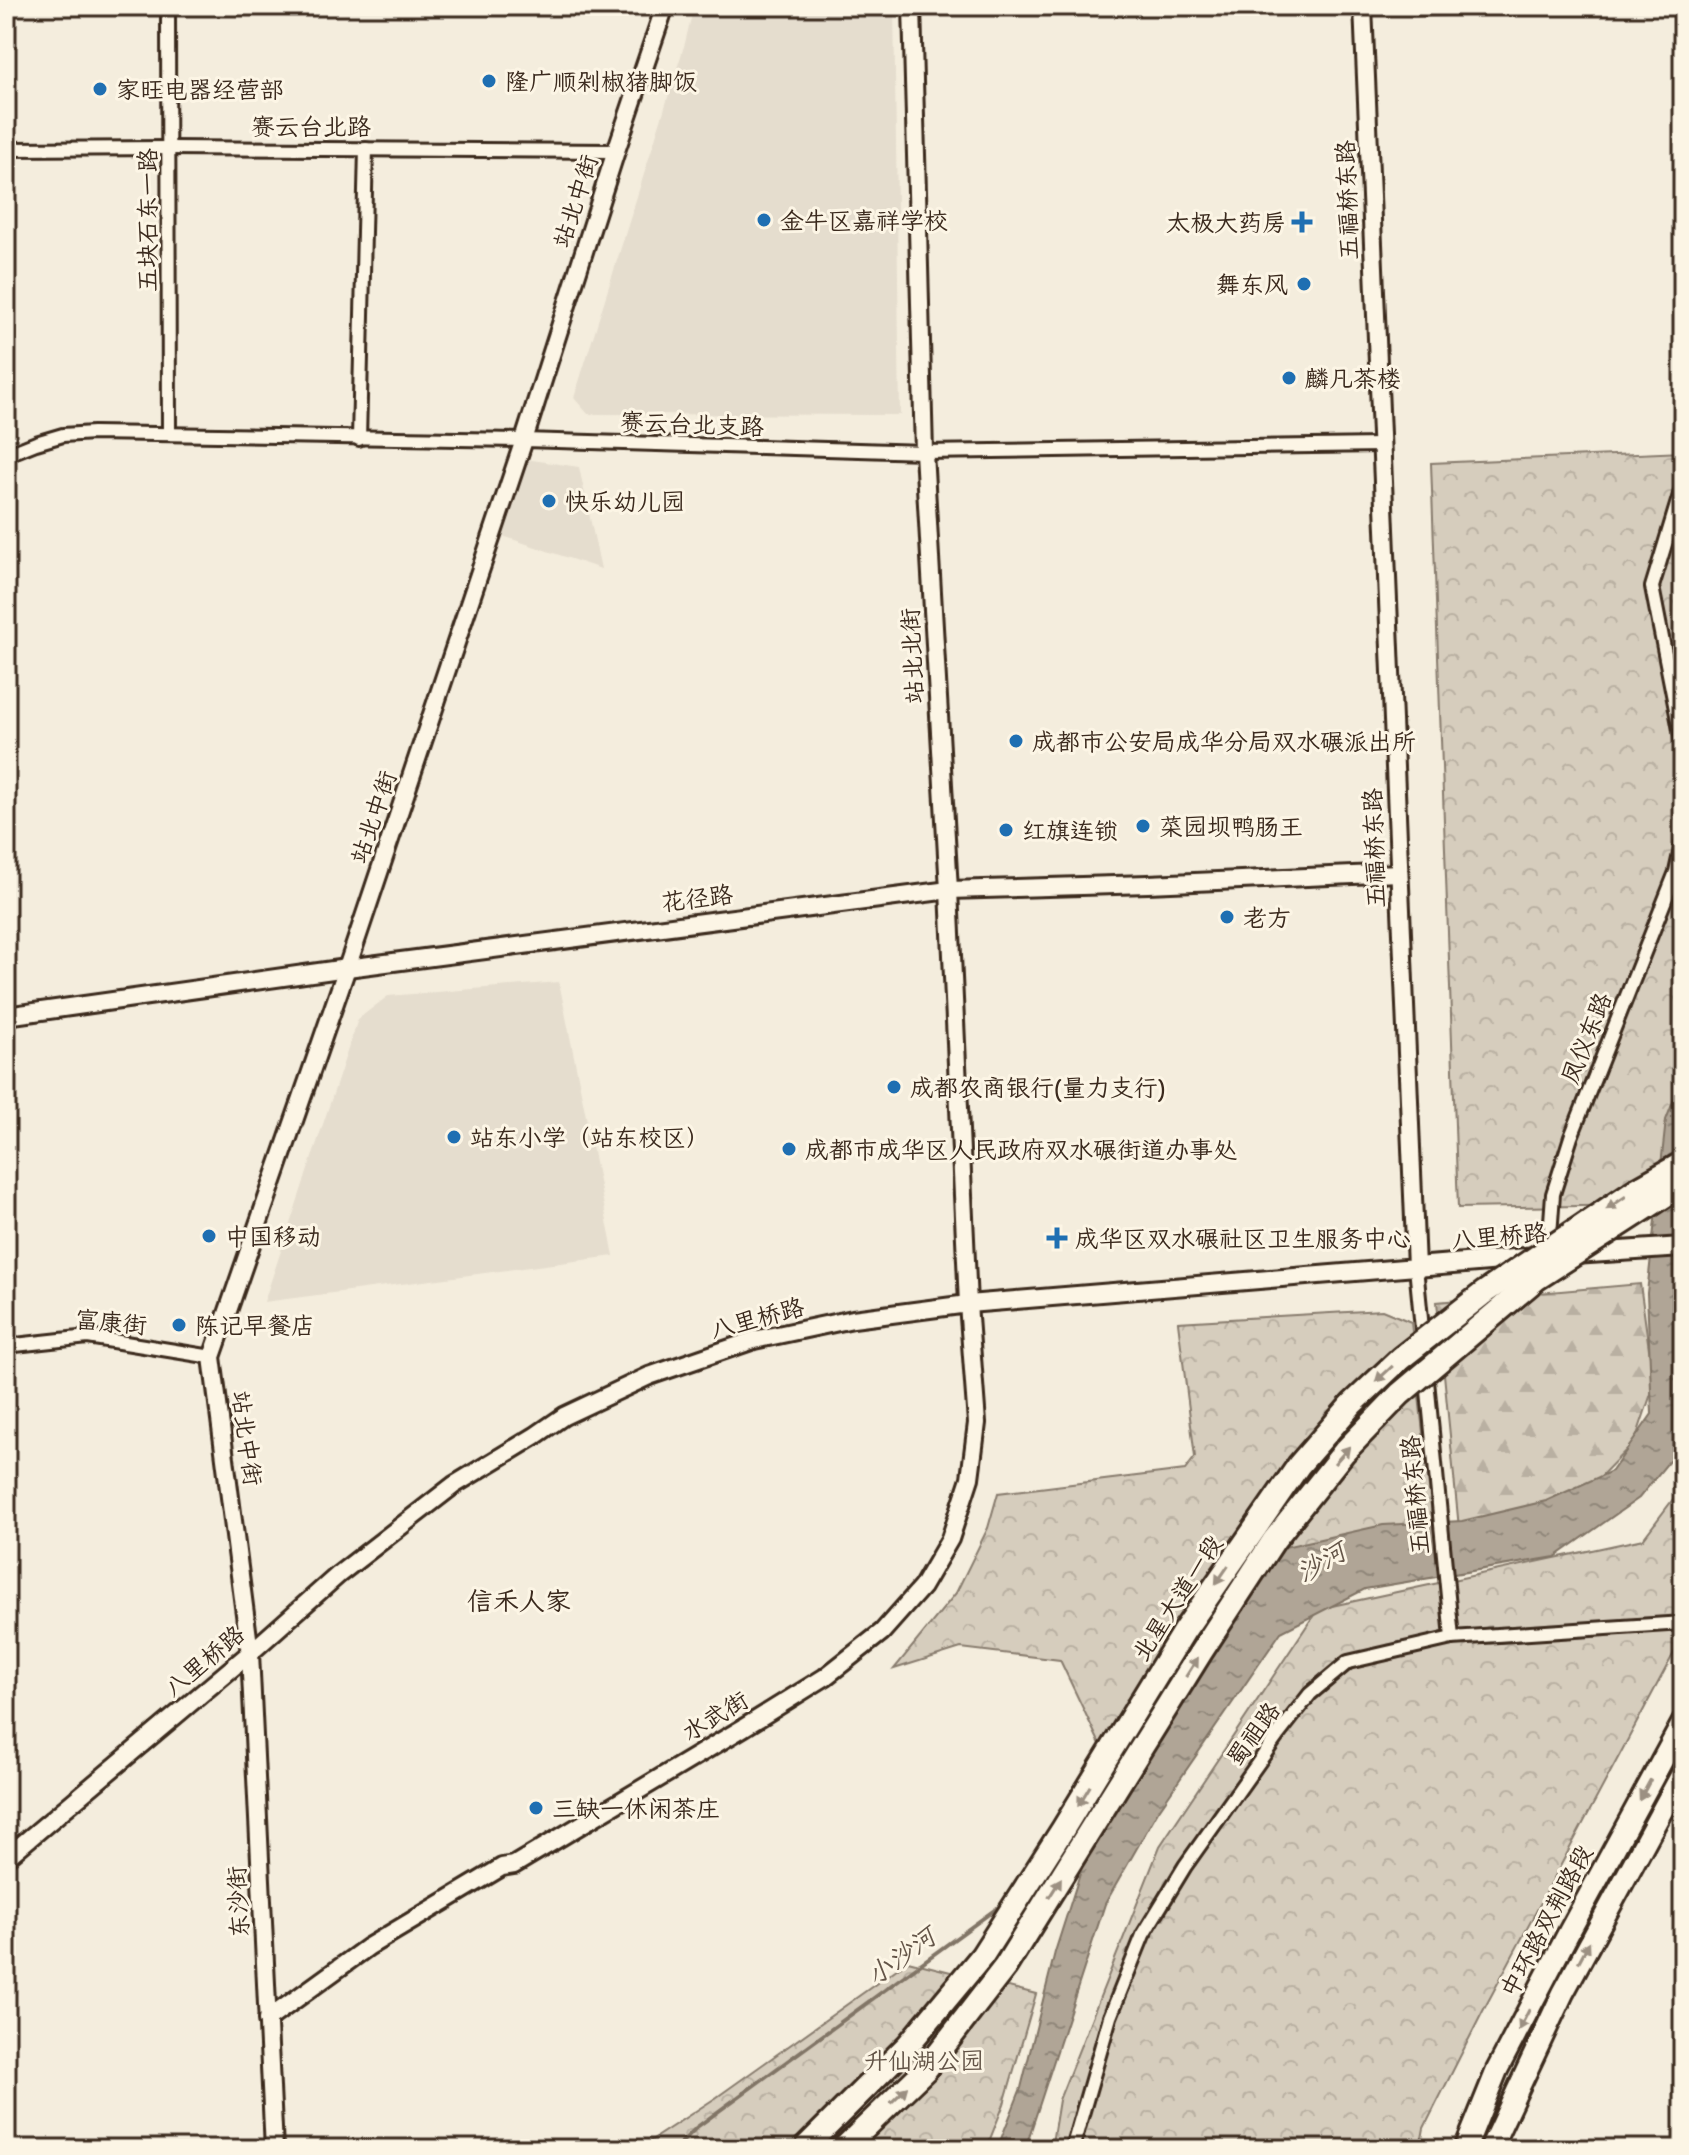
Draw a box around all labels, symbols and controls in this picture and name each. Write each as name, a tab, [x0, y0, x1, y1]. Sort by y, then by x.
place label: 隆广顺剁椒猪脚饭	[505, 67, 697, 96]
marker: 隆广顺剁椒猪脚饭	[480, 72, 498, 90]
place label: 家旺电器经营部	[116, 75, 284, 104]
marker: 家旺电器经营部	[91, 80, 109, 98]
street label: 赛云台北路	[251, 112, 371, 141]
street label: 五福桥东路	[1330, 140, 1364, 260]
street label: 五块石东一路	[133, 148, 162, 292]
street label: 站北中街	[546, 151, 604, 251]
place label: 金牛区嘉祥学校	[780, 206, 948, 235]
place label: 太极大药房	[1166, 208, 1286, 237]
marker: 金牛区嘉祥学校	[755, 211, 773, 229]
marker: 太极大药房	[1293, 213, 1311, 231]
place label: 舞东风	[1216, 270, 1288, 299]
marker: 舞东风	[1295, 275, 1313, 293]
place label: 麟凡茶楼	[1305, 364, 1401, 393]
marker: 麟凡茶楼	[1280, 369, 1298, 387]
street label: 赛云台北支路	[620, 407, 764, 441]
place label: 快乐幼儿园	[565, 487, 685, 516]
marker: 快乐幼儿园	[540, 492, 558, 510]
street label: 站北北街	[895, 607, 929, 705]
place label: 成都市公安局成华分局双水碾派出所	[1032, 727, 1416, 756]
marker: 成都市公安局成华分局双水碾派出所	[1007, 732, 1025, 750]
street label: 站北中街	[344, 767, 402, 867]
street label: 五福桥东路	[1357, 788, 1391, 908]
place label: 菜园坝鸭肠王	[1159, 812, 1303, 841]
place label: 红旗连锁	[1022, 816, 1118, 845]
marker: 菜园坝鸭肠王	[1134, 817, 1152, 835]
marker: 红旗连锁	[997, 821, 1015, 839]
street label: 花径路	[660, 879, 734, 917]
place label: 老方	[1243, 903, 1291, 932]
marker: 老方	[1218, 908, 1236, 926]
street label: 凤仪东路	[1555, 988, 1617, 1088]
place label: 成都农商银行(量力支行)	[910, 1073, 1166, 1102]
marker: 成都农商银行(量力支行)	[885, 1078, 903, 1096]
place label: 站东小学（站东校区）	[470, 1123, 710, 1152]
marker: 站东小学（站东校区）	[445, 1128, 463, 1146]
place label: 成都市成华区人民政府双水碾街道办事处	[805, 1135, 1237, 1164]
marker: 成都市成华区人民政府双水碾街道办事处	[780, 1140, 798, 1158]
one-way arrow	[1606, 1195, 1627, 1210]
street label: 八里桥路	[1450, 1217, 1548, 1255]
place label: 中国移动	[225, 1222, 321, 1251]
place label: 成华区双水碾社区卫生服务中心	[1075, 1224, 1411, 1253]
marker: 中国移动	[200, 1227, 218, 1245]
marker: 成华区双水碾社区卫生服务中心	[1046, 1227, 1068, 1249]
street label: 八里桥路	[707, 1292, 807, 1344]
street label: 富康街	[74, 1304, 148, 1340]
place label: 陈记早餐店	[195, 1311, 315, 1340]
marker: 陈记早餐店	[170, 1316, 188, 1334]
one-way arrow	[1375, 1364, 1394, 1382]
street label: 站北中街	[226, 1388, 268, 1488]
street label: 五福桥东路	[1395, 1434, 1435, 1556]
one-way arrow	[1333, 1445, 1350, 1465]
street label: 北星大道一段	[1126, 1530, 1228, 1666]
water label: 沙河	[1290, 1533, 1355, 1589]
one-way arrow	[1215, 1565, 1230, 1586]
district label: 信禾人家	[467, 1585, 571, 1617]
street label: 八里桥路	[158, 1619, 250, 1703]
one-way arrow	[1184, 1655, 1199, 1678]
street label: 水武街	[677, 1685, 753, 1747]
street label: 蜀祖路	[1220, 1696, 1286, 1772]
one-way arrow	[1639, 1779, 1653, 1801]
one-way arrow	[1077, 1785, 1091, 1807]
place label: 三缺一休闲茶庄	[552, 1794, 720, 1823]
marker: 三缺一休闲茶庄	[527, 1799, 545, 1817]
street label: 中环路双荆路段	[1494, 1840, 1598, 2002]
street label: 东沙街	[222, 1865, 254, 1939]
one-way arrow	[1047, 1876, 1062, 1899]
water label: 小沙河	[860, 1918, 945, 1992]
one-way arrow	[1578, 1941, 1591, 1964]
one-way arrow	[1517, 2008, 1530, 2031]
park label: 升仙湖公园	[864, 2046, 984, 2075]
one-way arrow	[889, 2086, 908, 2104]

